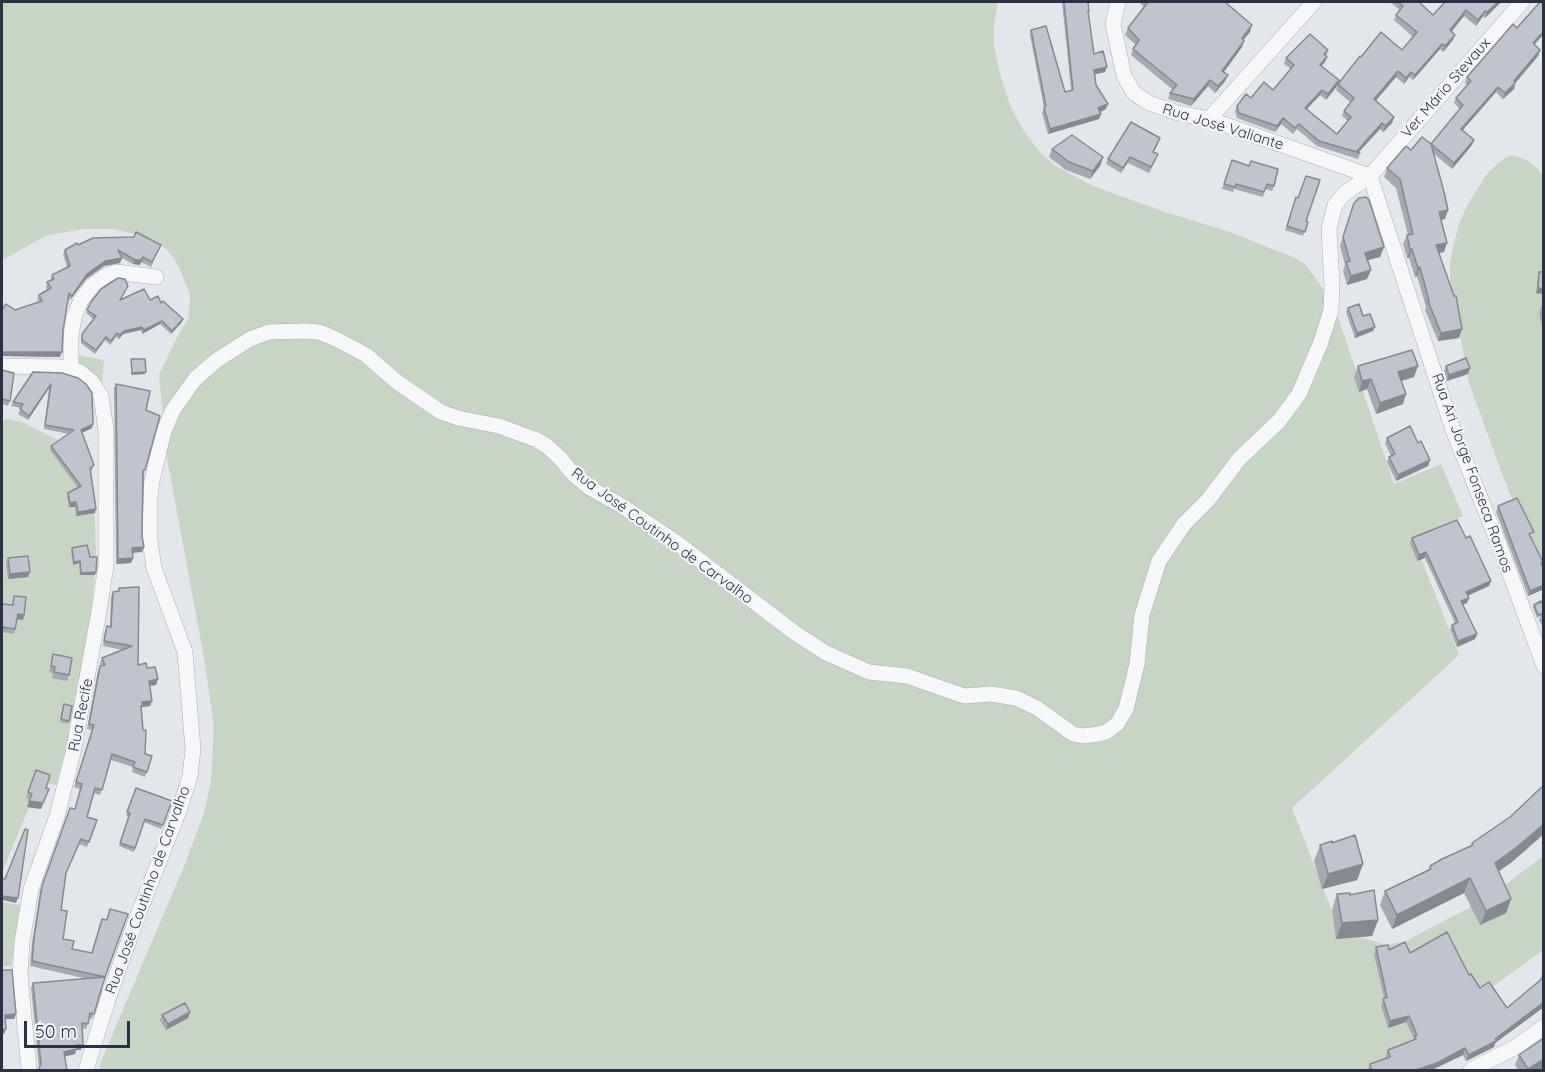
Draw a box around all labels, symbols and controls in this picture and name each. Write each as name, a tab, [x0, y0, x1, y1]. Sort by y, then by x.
street label: Ver. Mário Stevaux	[1397, 34, 1495, 142]
street label: Rua José Valiante	[1160, 100, 1286, 154]
street label: Rua Ari Jorge Fonseca Ramos	[1428, 371, 1516, 575]
street label: Rua José Coutinho de Carvalho	[568, 464, 756, 608]
street label: Rua Recife	[65, 677, 97, 753]
street label: Rua José Coutinho de Carvalho	[102, 784, 194, 996]
scale bar	[27, 1009, 134, 1047]
text: 50 m	[35, 1020, 77, 1043]

